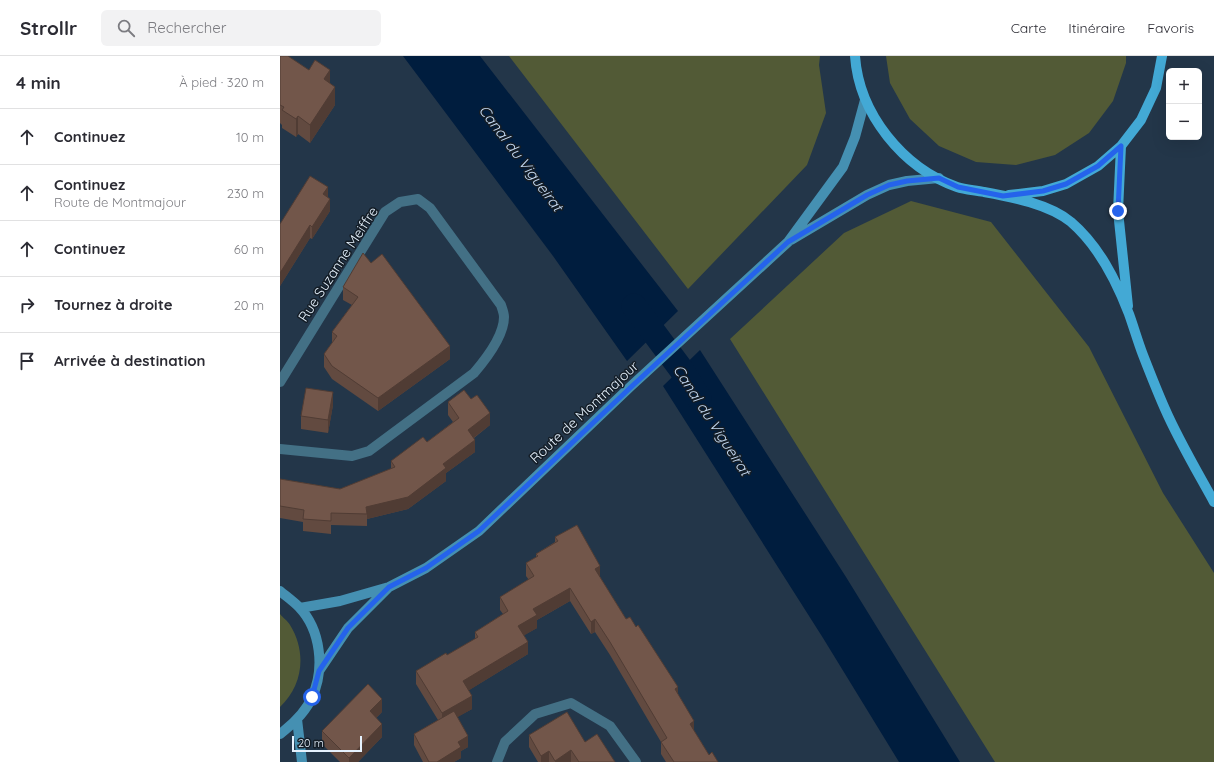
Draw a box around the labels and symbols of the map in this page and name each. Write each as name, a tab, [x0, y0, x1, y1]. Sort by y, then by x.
water label: Canal du Vigueirat	[475, 101, 568, 217]
route end	[1109, 202, 1127, 220]
street label: Rue Suzanne Meiffre	[294, 203, 382, 325]
street label: Route de Montmajour	[526, 357, 643, 467]
water label: Canal du Vigueirat	[669, 361, 756, 481]
route start	[303, 688, 321, 706]
scale bar	[292, 734, 362, 753]

